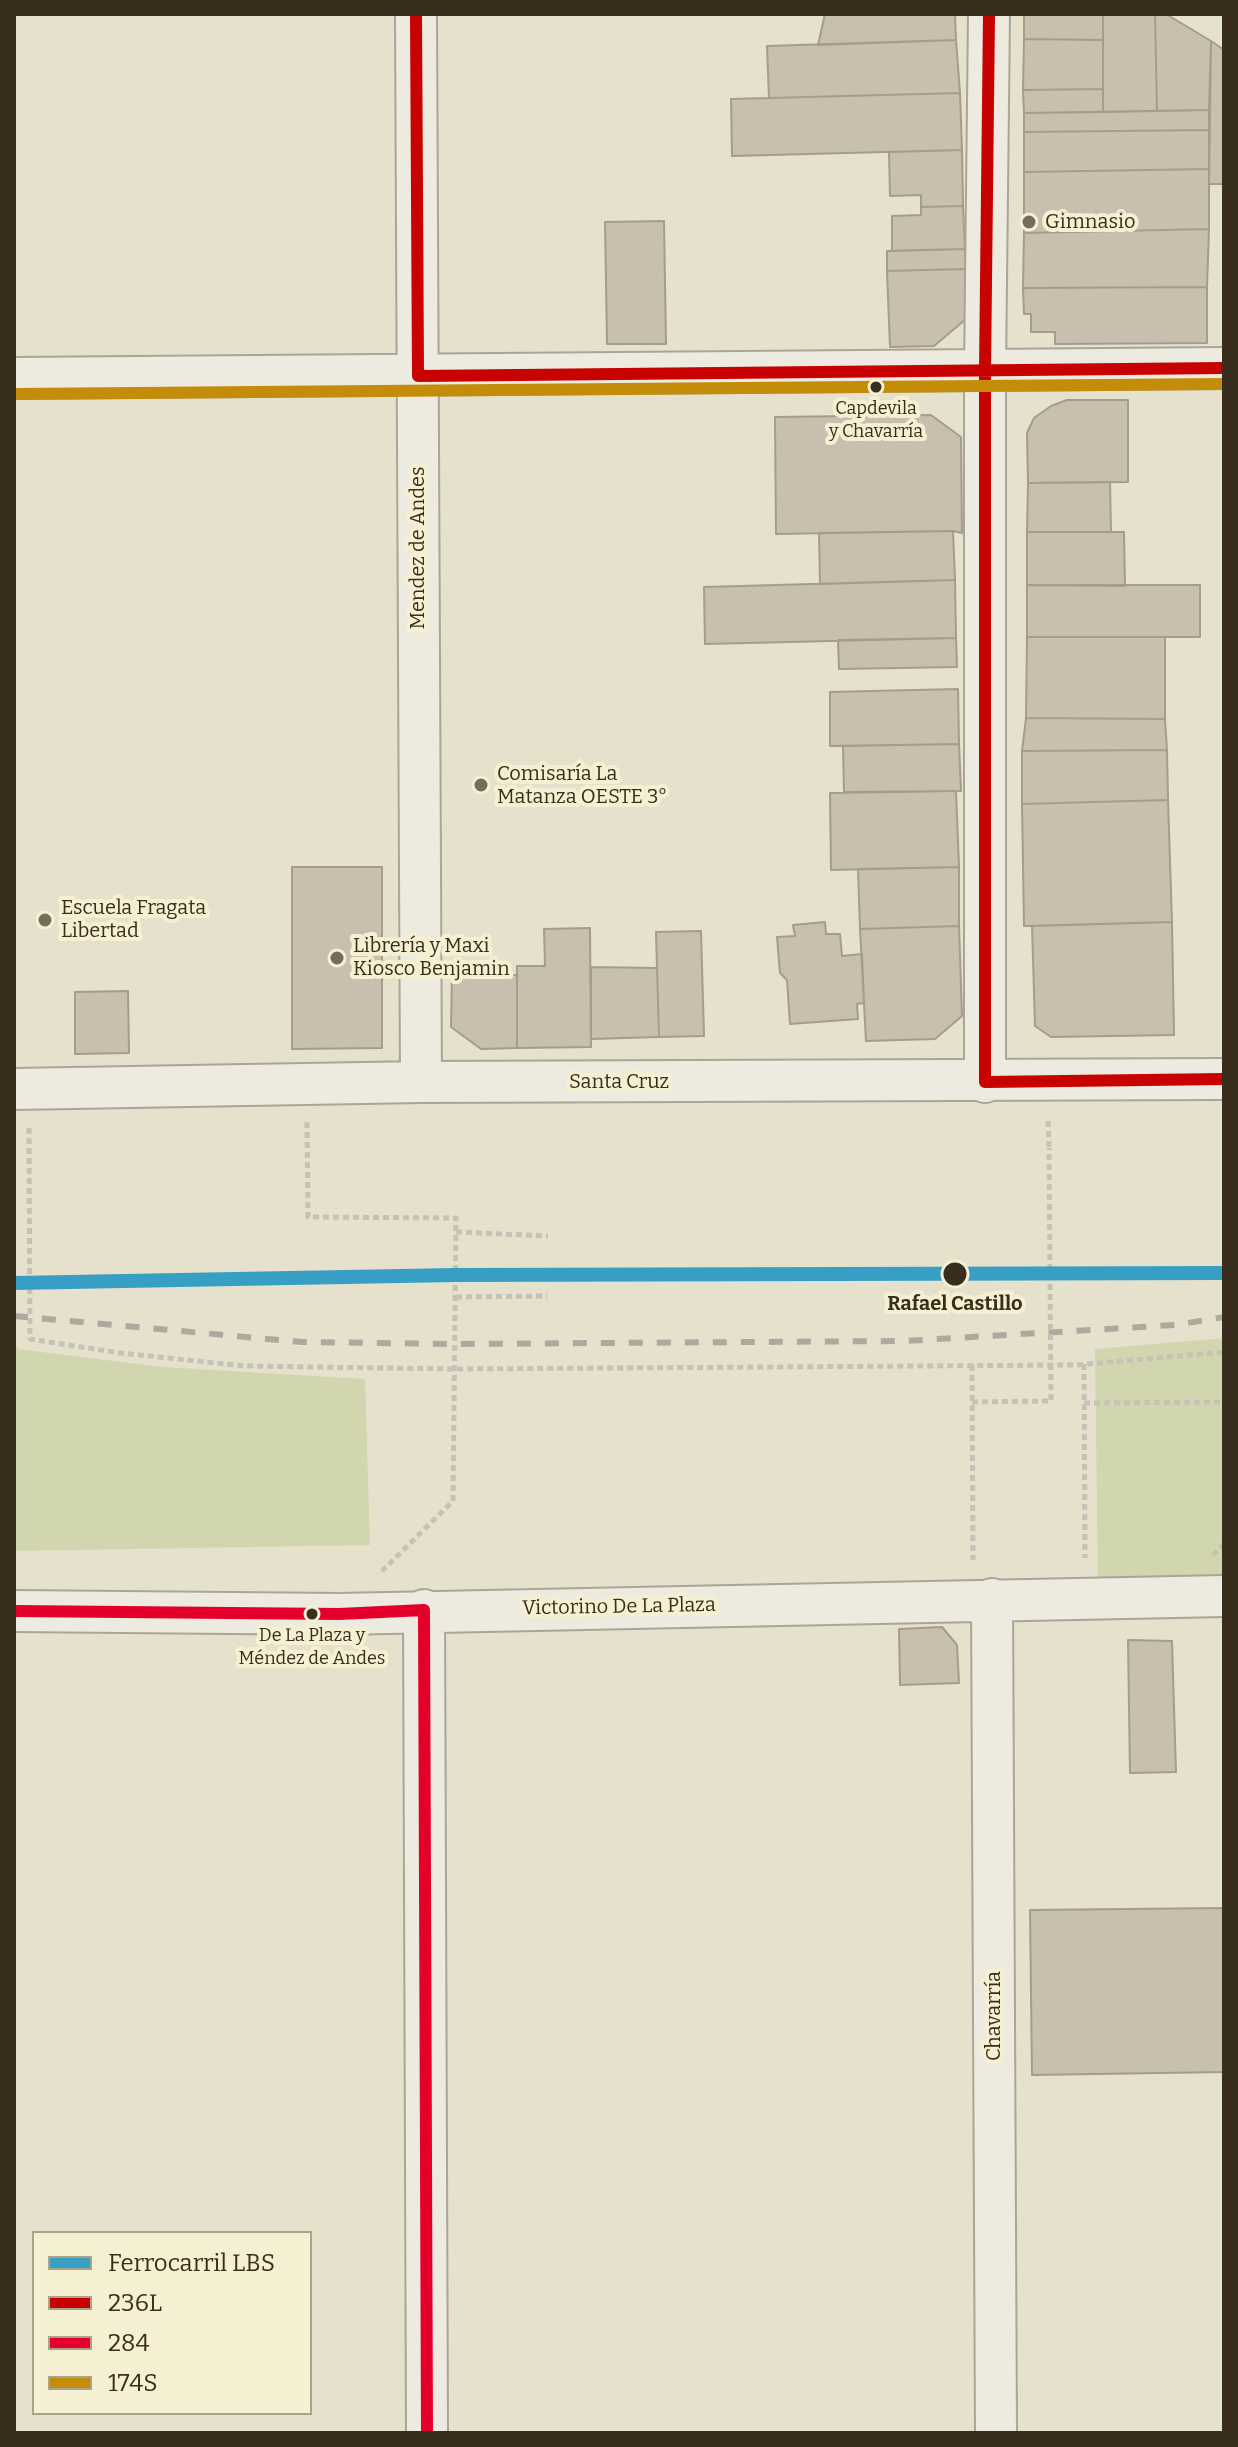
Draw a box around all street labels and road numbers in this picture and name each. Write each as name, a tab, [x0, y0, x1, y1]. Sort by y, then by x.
street label: Mendez de Andes	[406, 466, 430, 630]
street label: Santa Cruz	[569, 1070, 669, 1094]
street label: Victorino De La Plaza	[522, 1593, 716, 1621]
street label: Chavarría	[982, 1971, 1006, 2061]

